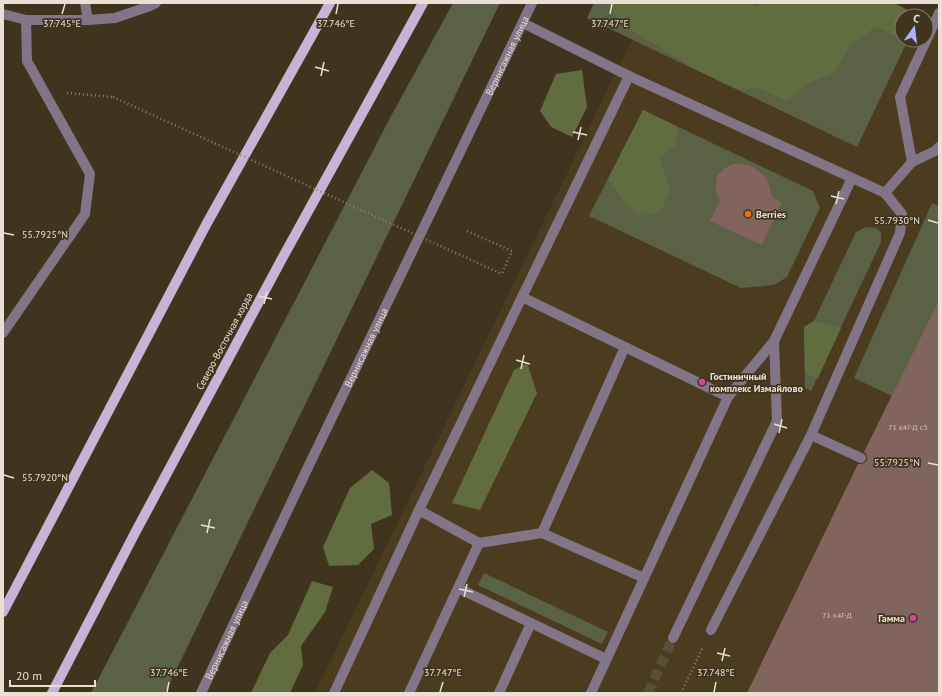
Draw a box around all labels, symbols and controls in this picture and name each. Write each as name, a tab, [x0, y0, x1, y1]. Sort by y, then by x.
north arrow	[894, 8, 934, 48]
text: С	[912, 11, 921, 26]
street label: Вернисажная улица	[482, 14, 532, 98]
text: 37.745°E	[43, 17, 81, 30]
text: 37.746°E	[317, 17, 355, 30]
text: 37.747°E	[591, 17, 629, 30]
place label: Berries	[756, 208, 786, 221]
marker: Berries	[743, 209, 753, 219]
text: 55.7930°N	[874, 214, 920, 227]
text: 55.7925°N	[22, 228, 68, 241]
street label: Северо-Восточная хорда	[193, 290, 256, 392]
street label: Вернисажная улица	[342, 306, 391, 389]
place label: Гостиничный комплекс Измайлово	[710, 370, 803, 395]
marker: Гостиничный комплекс Измайлово	[697, 377, 707, 387]
house number: 71 к4Г-Д с5	[888, 422, 928, 432]
text: 55.7925°N	[874, 456, 920, 469]
text: 55.7920°N	[22, 471, 68, 484]
street label: Вернисажная улица	[202, 598, 251, 682]
house number: 71 к4Г-Д	[822, 610, 852, 620]
place label: Гамма	[878, 612, 905, 625]
marker: Гамма	[908, 613, 918, 623]
scale bar	[10, 662, 95, 688]
text: 37.746°E	[150, 666, 188, 679]
text: 37.747°E	[424, 666, 462, 679]
text: 37.748°E	[697, 666, 735, 679]
text: 20 m	[16, 668, 42, 683]

